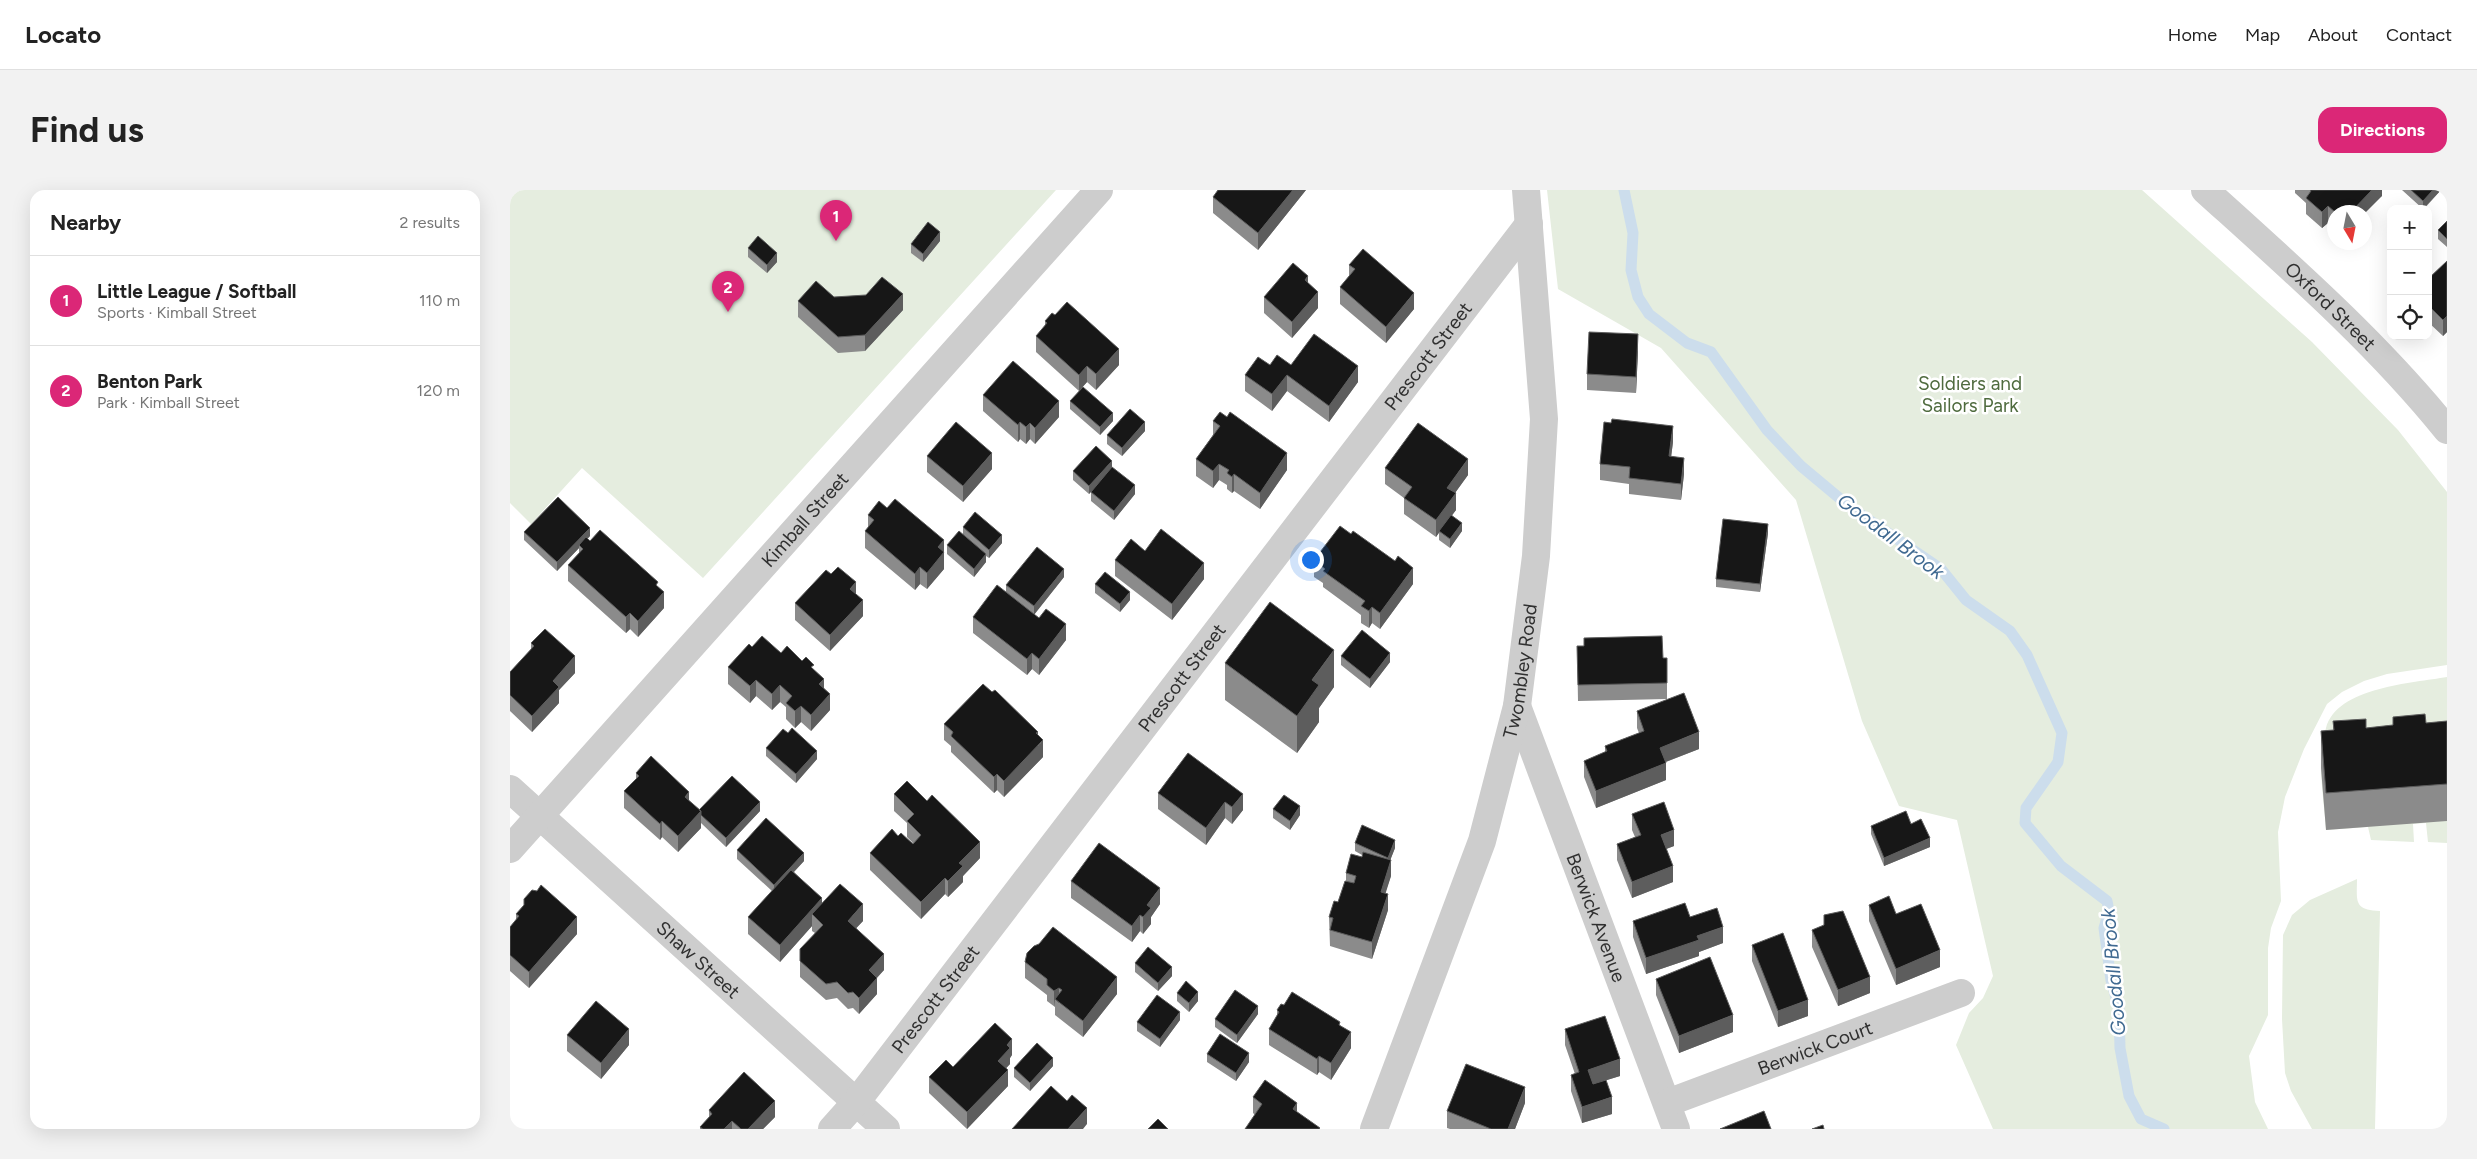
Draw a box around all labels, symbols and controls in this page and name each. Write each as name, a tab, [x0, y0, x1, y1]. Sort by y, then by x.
text: Locato	[25, 20, 101, 49]
text: Home	[2168, 24, 2217, 46]
text: Map	[2245, 24, 2280, 46]
text: About	[2308, 24, 2358, 46]
text: Contact	[2386, 24, 2452, 46]
button: Directions	[2318, 107, 2447, 153]
text: Find us	[30, 109, 144, 151]
pin: 1	[820, 200, 852, 241]
north arrow	[2327, 205, 2372, 250]
map controls	[2387, 205, 2432, 340]
button: +	[2387, 205, 2432, 250]
text: Nearby	[50, 210, 121, 235]
text: 2 results	[400, 213, 460, 232]
button: −	[2387, 250, 2432, 295]
street label: Oxford Street	[2280, 257, 2381, 355]
pin: 2	[712, 271, 744, 312]
text: Little League / Softball	[97, 280, 297, 303]
text: 1	[63, 291, 69, 310]
text: 110 m	[419, 291, 460, 310]
button: locate	[2387, 295, 2432, 340]
street label: Prescott Street	[1379, 298, 1477, 415]
text: Sports · Kimball Street	[97, 303, 257, 322]
text: Benton Park	[97, 370, 203, 393]
park label: Soldiers and Sailors Park	[1918, 372, 2022, 417]
text: 2	[61, 381, 71, 400]
text: 120 m	[417, 381, 460, 400]
text: Park · Kimball Street	[97, 393, 240, 412]
street label: Kimball Street	[757, 468, 853, 572]
water label: Goodall Brook	[1833, 488, 1950, 585]
your location	[1298, 547, 1324, 573]
street label: Twombley Road	[1498, 602, 1542, 741]
street label: Prescott Street	[1133, 619, 1231, 737]
street label: Berwick Avenue	[1561, 850, 1631, 986]
water label: Goodall Brook	[2095, 906, 2131, 1037]
street label: Shaw Street	[652, 916, 745, 1003]
street label: Prescott Street	[887, 941, 984, 1058]
street label: Berwick Court	[1754, 1016, 1876, 1080]

